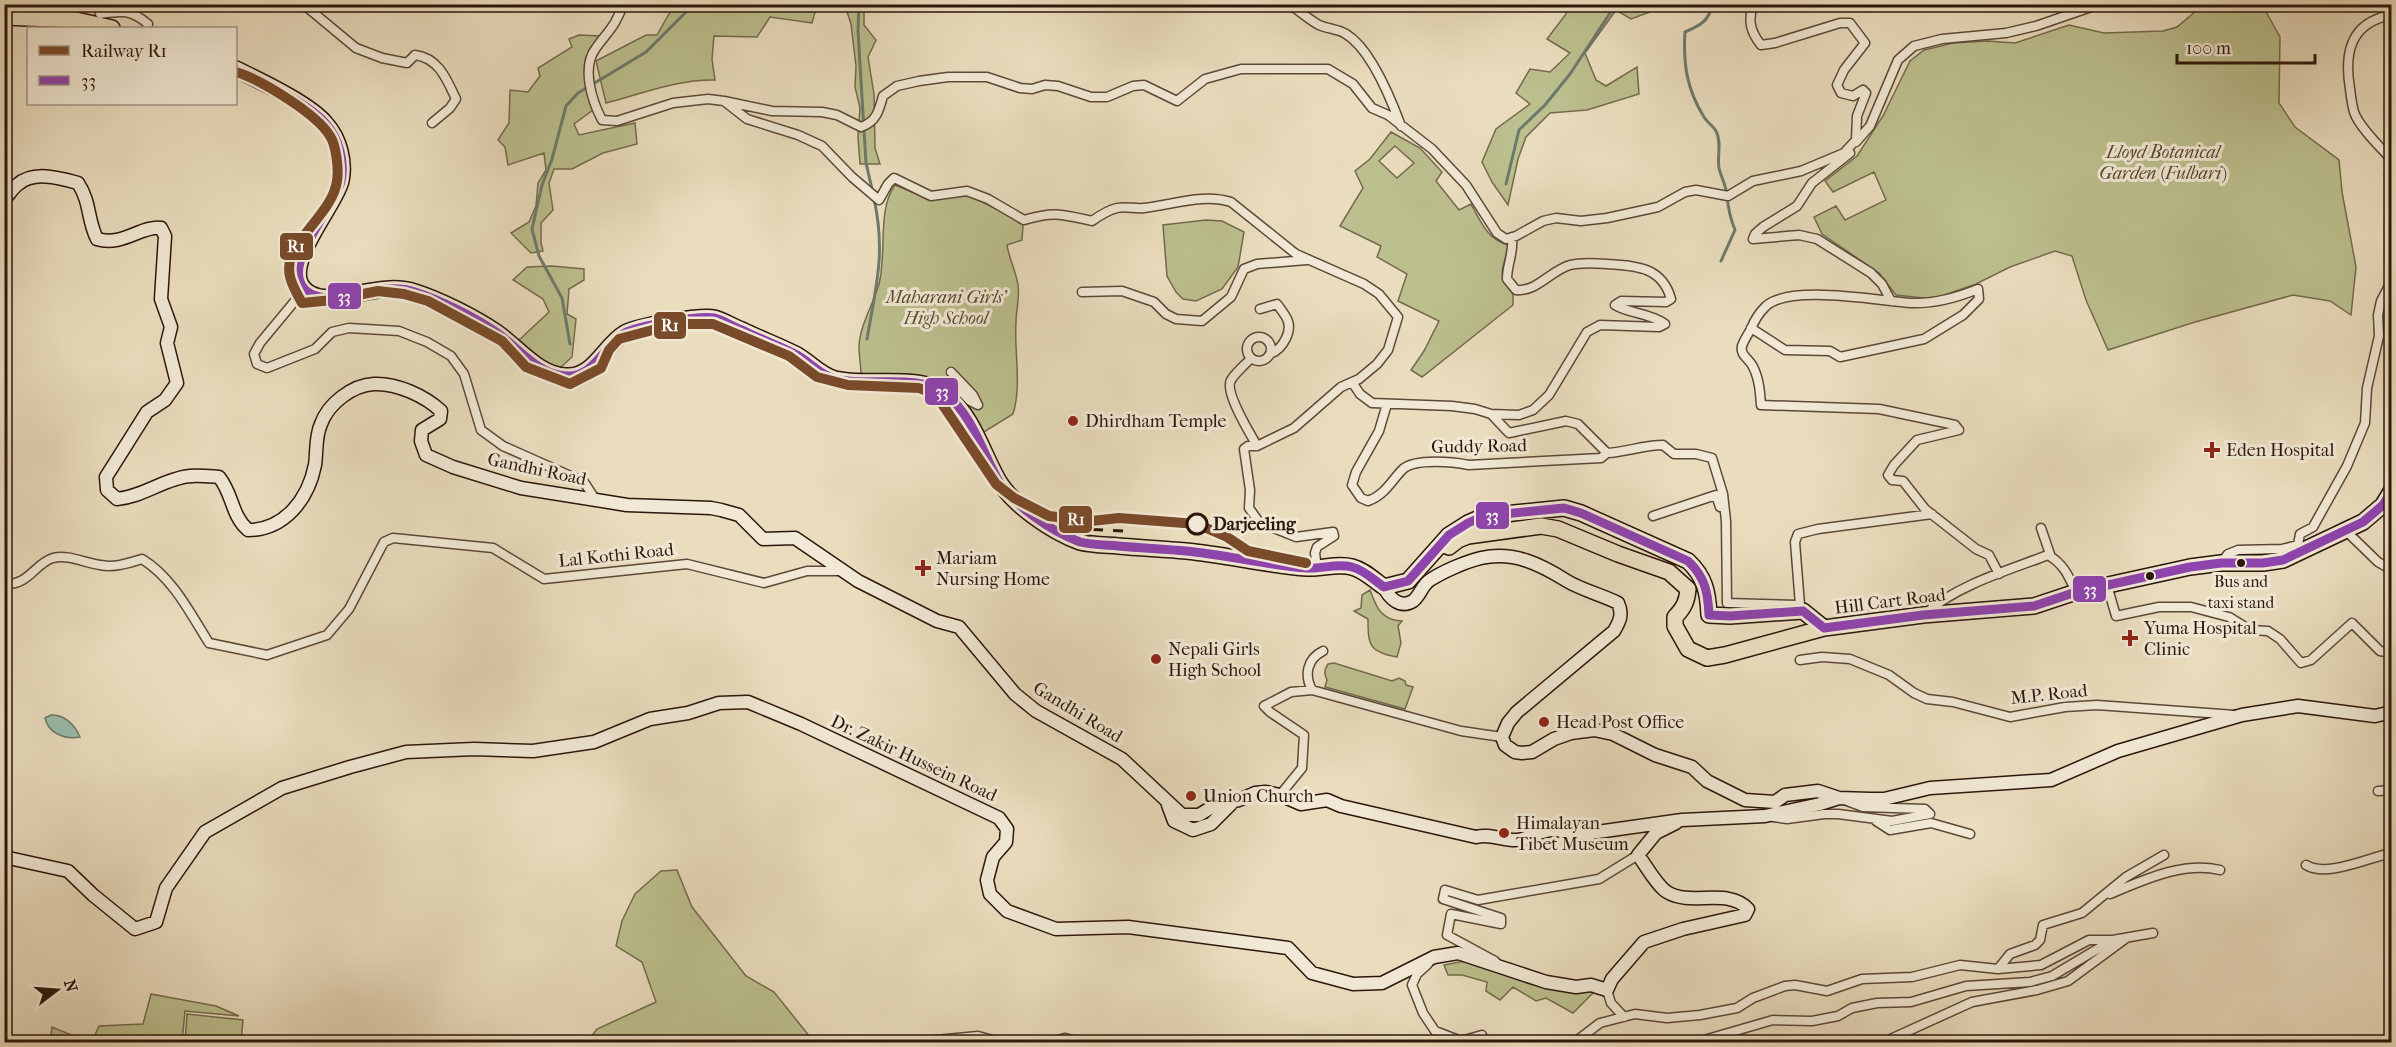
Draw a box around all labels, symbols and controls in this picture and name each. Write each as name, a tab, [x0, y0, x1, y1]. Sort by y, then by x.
legend	[27, 27, 237, 105]
scale bar	[2177, 27, 2315, 65]
text: 100 m	[2186, 38, 2231, 59]
text: Railway R1	[81, 41, 167, 62]
text: 33	[81, 71, 96, 92]
park label: Lloyd Botanical Garden (Fulbari)	[2099, 142, 2227, 184]
line badge: R1	[279, 232, 314, 261]
text: R1	[287, 237, 305, 256]
line badge: 33	[327, 282, 362, 310]
text: 33	[337, 287, 351, 307]
park label: Maharani Girls' High School	[884, 287, 1008, 329]
line badge: R1	[653, 311, 687, 340]
text: R1	[661, 316, 679, 335]
line badge: 33	[924, 377, 959, 406]
text: 33	[935, 382, 949, 402]
place label: Dhirdham Temple	[1085, 411, 1227, 432]
marker: Dhirdham Temple	[1066, 414, 1080, 428]
street label: Guddy Road	[1431, 435, 1527, 458]
place label: Eden Hospital	[2226, 440, 2334, 461]
marker: Eden Hospital	[2203, 441, 2221, 459]
street label: Gandhi Road	[486, 449, 588, 490]
line badge: 33	[1475, 501, 1510, 530]
line badge: R1	[1058, 505, 1093, 534]
text: 33	[1485, 506, 1499, 526]
text: R1	[1067, 510, 1085, 529]
marker: Darjeeling	[1186, 513, 1208, 535]
place label: Darjeeling	[1213, 514, 1297, 535]
street label: Lal Kothi Road	[557, 539, 675, 572]
place label: Mariam Nursing Home	[936, 548, 1050, 590]
marker: Bus and taxi stand	[2235, 557, 2247, 569]
marker: Mariam Nursing Home	[914, 559, 932, 577]
unlabelled marker	[2144, 570, 2156, 582]
place label: Bus and taxi stand	[2208, 572, 2275, 612]
line badge: 33	[2072, 575, 2107, 603]
text: 33	[2083, 580, 2097, 600]
street label: Hill Cart Road	[1833, 584, 1947, 619]
place label: Yuma Hospital Clinic	[2143, 618, 2257, 660]
marker: Yuma Hospital Clinic	[2121, 629, 2139, 647]
place label: Nepali Girls High School	[1168, 639, 1261, 681]
marker: Nepali Girls High School	[1149, 652, 1163, 666]
street label: Gandhi Road	[1029, 678, 1126, 747]
street label: M.P. Road	[2010, 680, 2089, 709]
street label: Dr. Zakir Hussein Road	[827, 711, 1000, 806]
place label: Head Post Office	[1556, 712, 1684, 733]
marker: Head Post Office	[1537, 715, 1551, 729]
place label: Union Church	[1203, 786, 1314, 807]
marker: Union Church	[1184, 789, 1198, 803]
place label: Himalayan Tibet Museum	[1516, 813, 1629, 855]
marker: Himalayan Tibet Museum	[1497, 826, 1511, 840]
north arrow	[27, 960, 87, 1020]
text: N	[60, 977, 82, 995]

